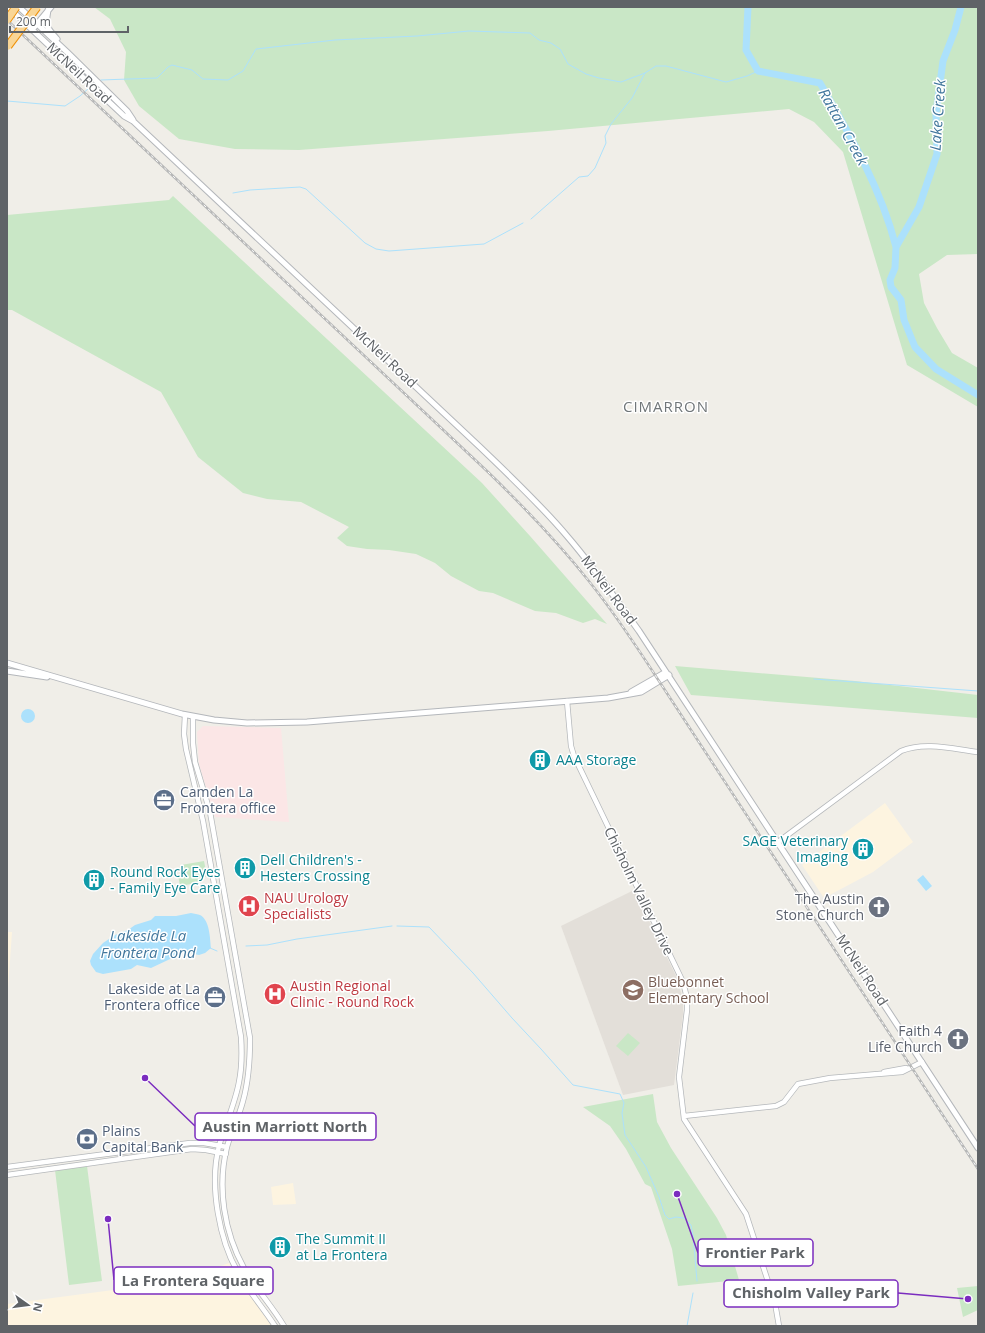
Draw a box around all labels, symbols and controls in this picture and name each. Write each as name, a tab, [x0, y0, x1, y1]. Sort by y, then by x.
scale bar	[10, 8, 128, 34]
text: 200 m	[16, 13, 51, 30]
street label: McNeil Road	[43, 38, 116, 107]
water label: Lake Creek	[925, 78, 950, 151]
water label: Rattan Creek	[815, 85, 874, 169]
street label: McNeil Road	[349, 322, 422, 391]
district label: CIMARRON	[623, 396, 709, 416]
street label: McNeil Road	[577, 551, 642, 628]
building icon: AAA Storage	[527, 747, 553, 773]
place label: AAA Storage	[556, 750, 636, 769]
place label: Camden La Frontera office	[180, 782, 276, 817]
office icon: Camden La Frontera office	[151, 787, 177, 813]
street label: Chisholm Valley Drive	[600, 823, 679, 958]
place label: SAGE Veterinary Imaging	[742, 831, 849, 866]
building icon: SAGE Veterinary Imaging	[850, 836, 876, 862]
place label: Dell Children's - Hesters Crossing	[260, 850, 370, 885]
building icon: Dell Children's - Hesters Crossing	[232, 855, 258, 881]
place label: Round Rock Eyes - Family Eye Care	[110, 862, 221, 897]
building icon: Round Rock Eyes - Family Eye Care	[81, 867, 107, 893]
place label: NAU Urology Specialists	[264, 888, 349, 923]
place label: The Austin Stone Church	[776, 889, 864, 924]
hospital icon: NAU Urology Specialists	[236, 893, 262, 919]
church icon: The Austin Stone Church	[866, 894, 892, 920]
water label: Lakeside La Frontera Pond	[100, 925, 196, 962]
street label: McNeil Road	[832, 930, 893, 1009]
place label: Bluebonnet Elementary School	[648, 972, 769, 1007]
place label: Austin Regional Clinic - Round Rock	[290, 976, 415, 1011]
school or university icon: Bluebonnet Elementary School	[620, 977, 646, 1003]
place label: Lakeside at La Frontera office	[104, 979, 200, 1014]
hospital icon: Austin Regional Clinic - Round Rock	[262, 981, 288, 1007]
office icon: Lakeside at La Frontera office	[202, 984, 228, 1010]
place label: Faith 4 Life Church	[868, 1021, 942, 1056]
church icon: Faith 4 Life Church	[945, 1026, 971, 1052]
callout: Austin Marriott North	[195, 1113, 376, 1140]
text: Austin Marriott North	[203, 1116, 367, 1136]
place label: Plains Capital Bank	[102, 1121, 184, 1156]
bank icon: Plains Capital Bank	[74, 1126, 100, 1152]
place label: The Summit II at La Frontera	[296, 1229, 387, 1264]
building icon: The Summit II at La Frontera	[267, 1234, 293, 1260]
callout: Frontier Park	[698, 1239, 813, 1266]
text: Frontier Park	[705, 1242, 805, 1262]
callout: La Frontera Square	[114, 1267, 273, 1294]
text: La Frontera Square	[121, 1270, 265, 1290]
callout: Chisholm Valley Park	[724, 1280, 898, 1307]
text: Chisholm Valley Park	[732, 1282, 891, 1302]
north arrow	[8, 1285, 48, 1325]
text: N	[30, 1301, 47, 1314]

